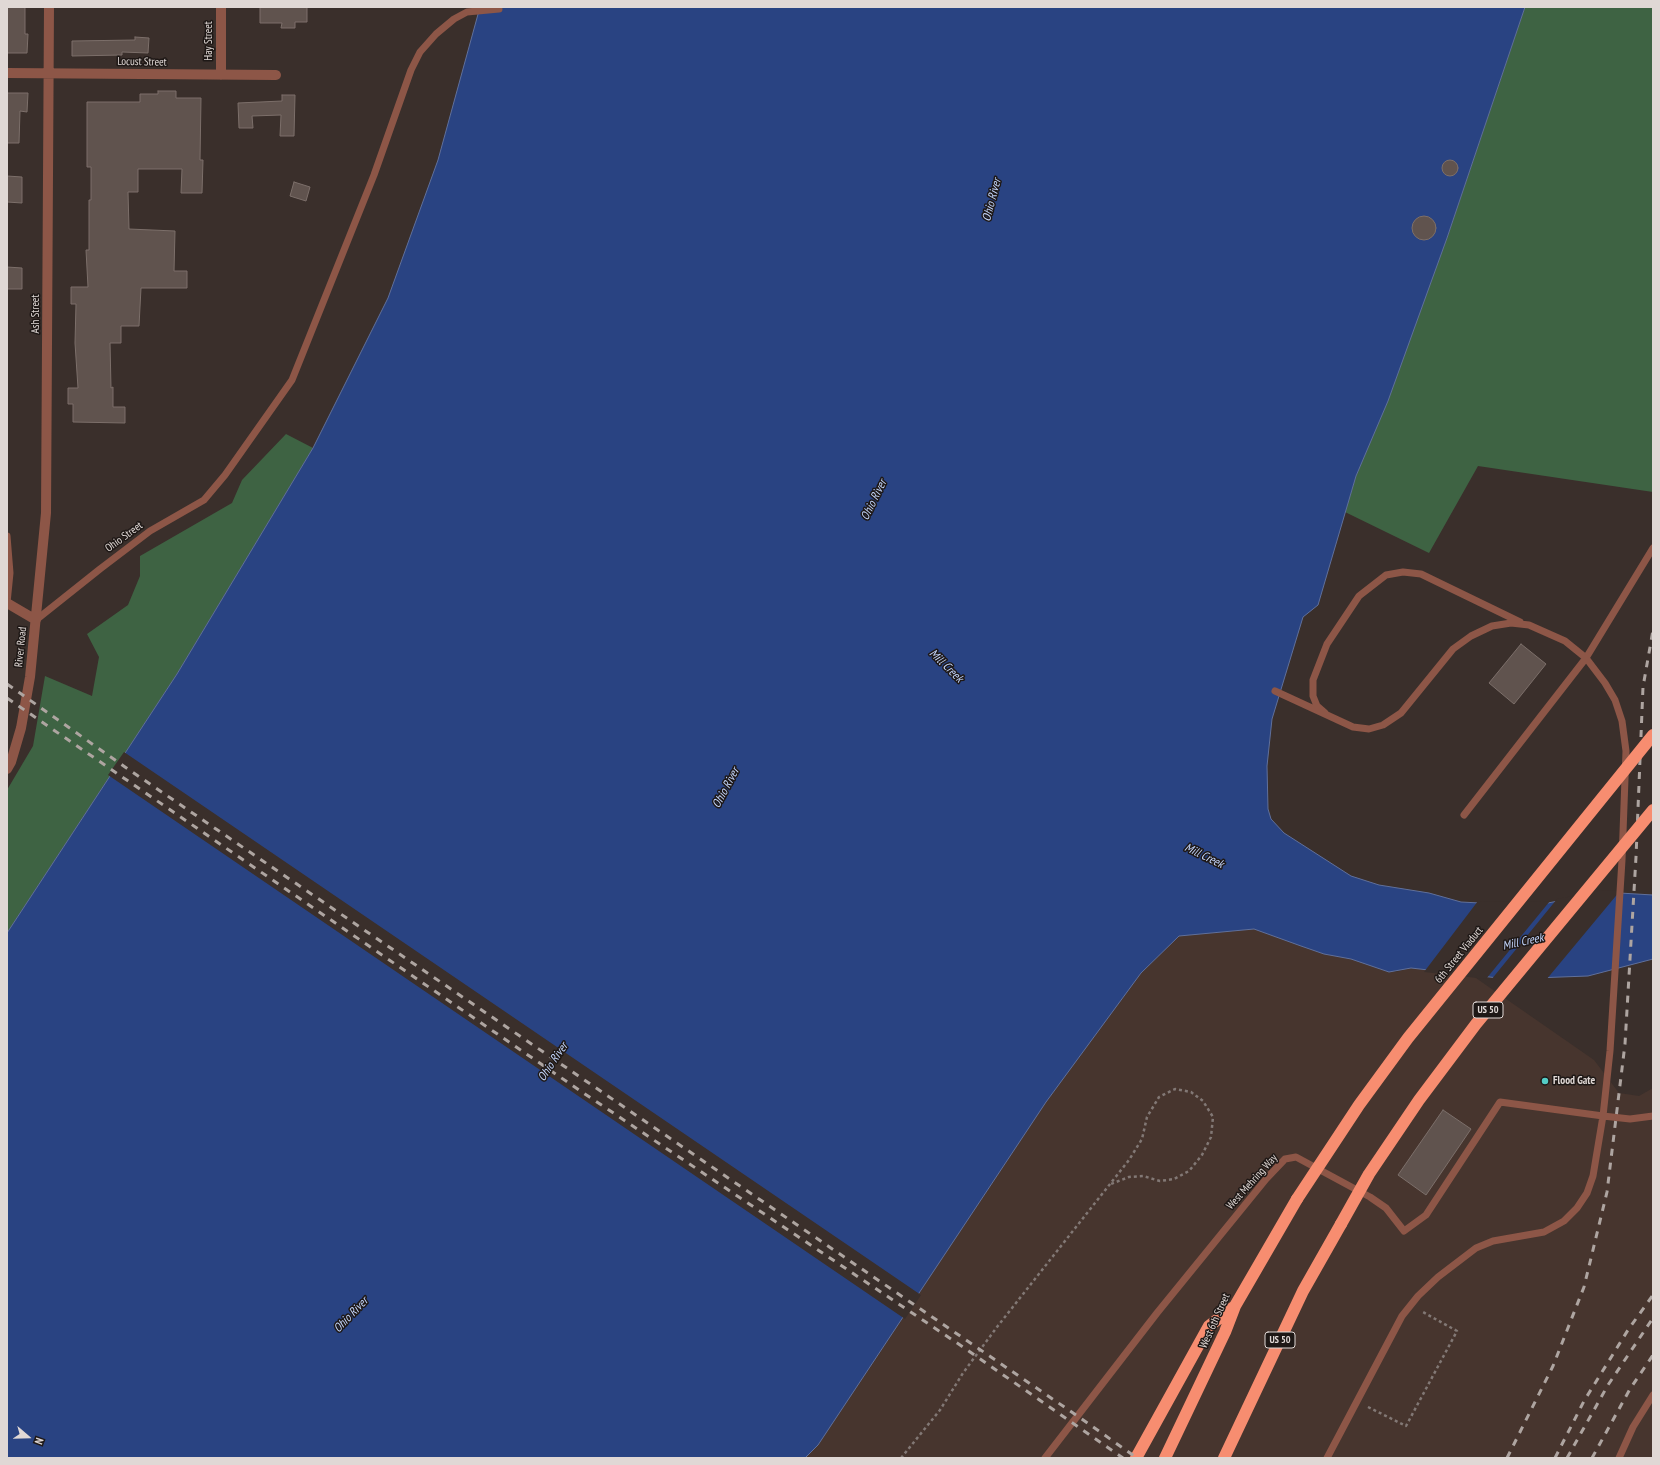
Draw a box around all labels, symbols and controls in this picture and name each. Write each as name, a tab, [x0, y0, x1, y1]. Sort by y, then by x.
street label: Hay Street	[202, 21, 216, 61]
street label: Locust Street	[117, 55, 167, 69]
water label: Ohio River	[979, 177, 1005, 223]
street label: Ash Street	[29, 295, 43, 333]
water label: Ohio River	[858, 477, 890, 523]
street label: Ohio Street	[103, 519, 145, 555]
street label: River Road	[12, 626, 30, 668]
water label: Mill Creek	[926, 646, 966, 686]
water label: Ohio River	[709, 765, 743, 811]
water label: Mill Creek	[1182, 840, 1226, 872]
street label: 6th Street Viaduct	[1432, 924, 1486, 986]
water label: Mill Creek	[1501, 931, 1545, 953]
road number: US 50	[1473, 1002, 1503, 1018]
water label: Ohio River	[535, 1040, 571, 1084]
place label: Flood Gate	[1553, 1074, 1595, 1088]
marker: Flood Gate	[1540, 1076, 1550, 1086]
street label: West Mehring Way	[1224, 1152, 1280, 1212]
street label: West 6th Street	[1197, 1292, 1233, 1350]
water label: Ohio River	[331, 1294, 371, 1336]
road number: US 50	[1265, 1332, 1295, 1348]
north arrow	[8, 1417, 48, 1457]
text: N	[32, 1436, 47, 1446]

